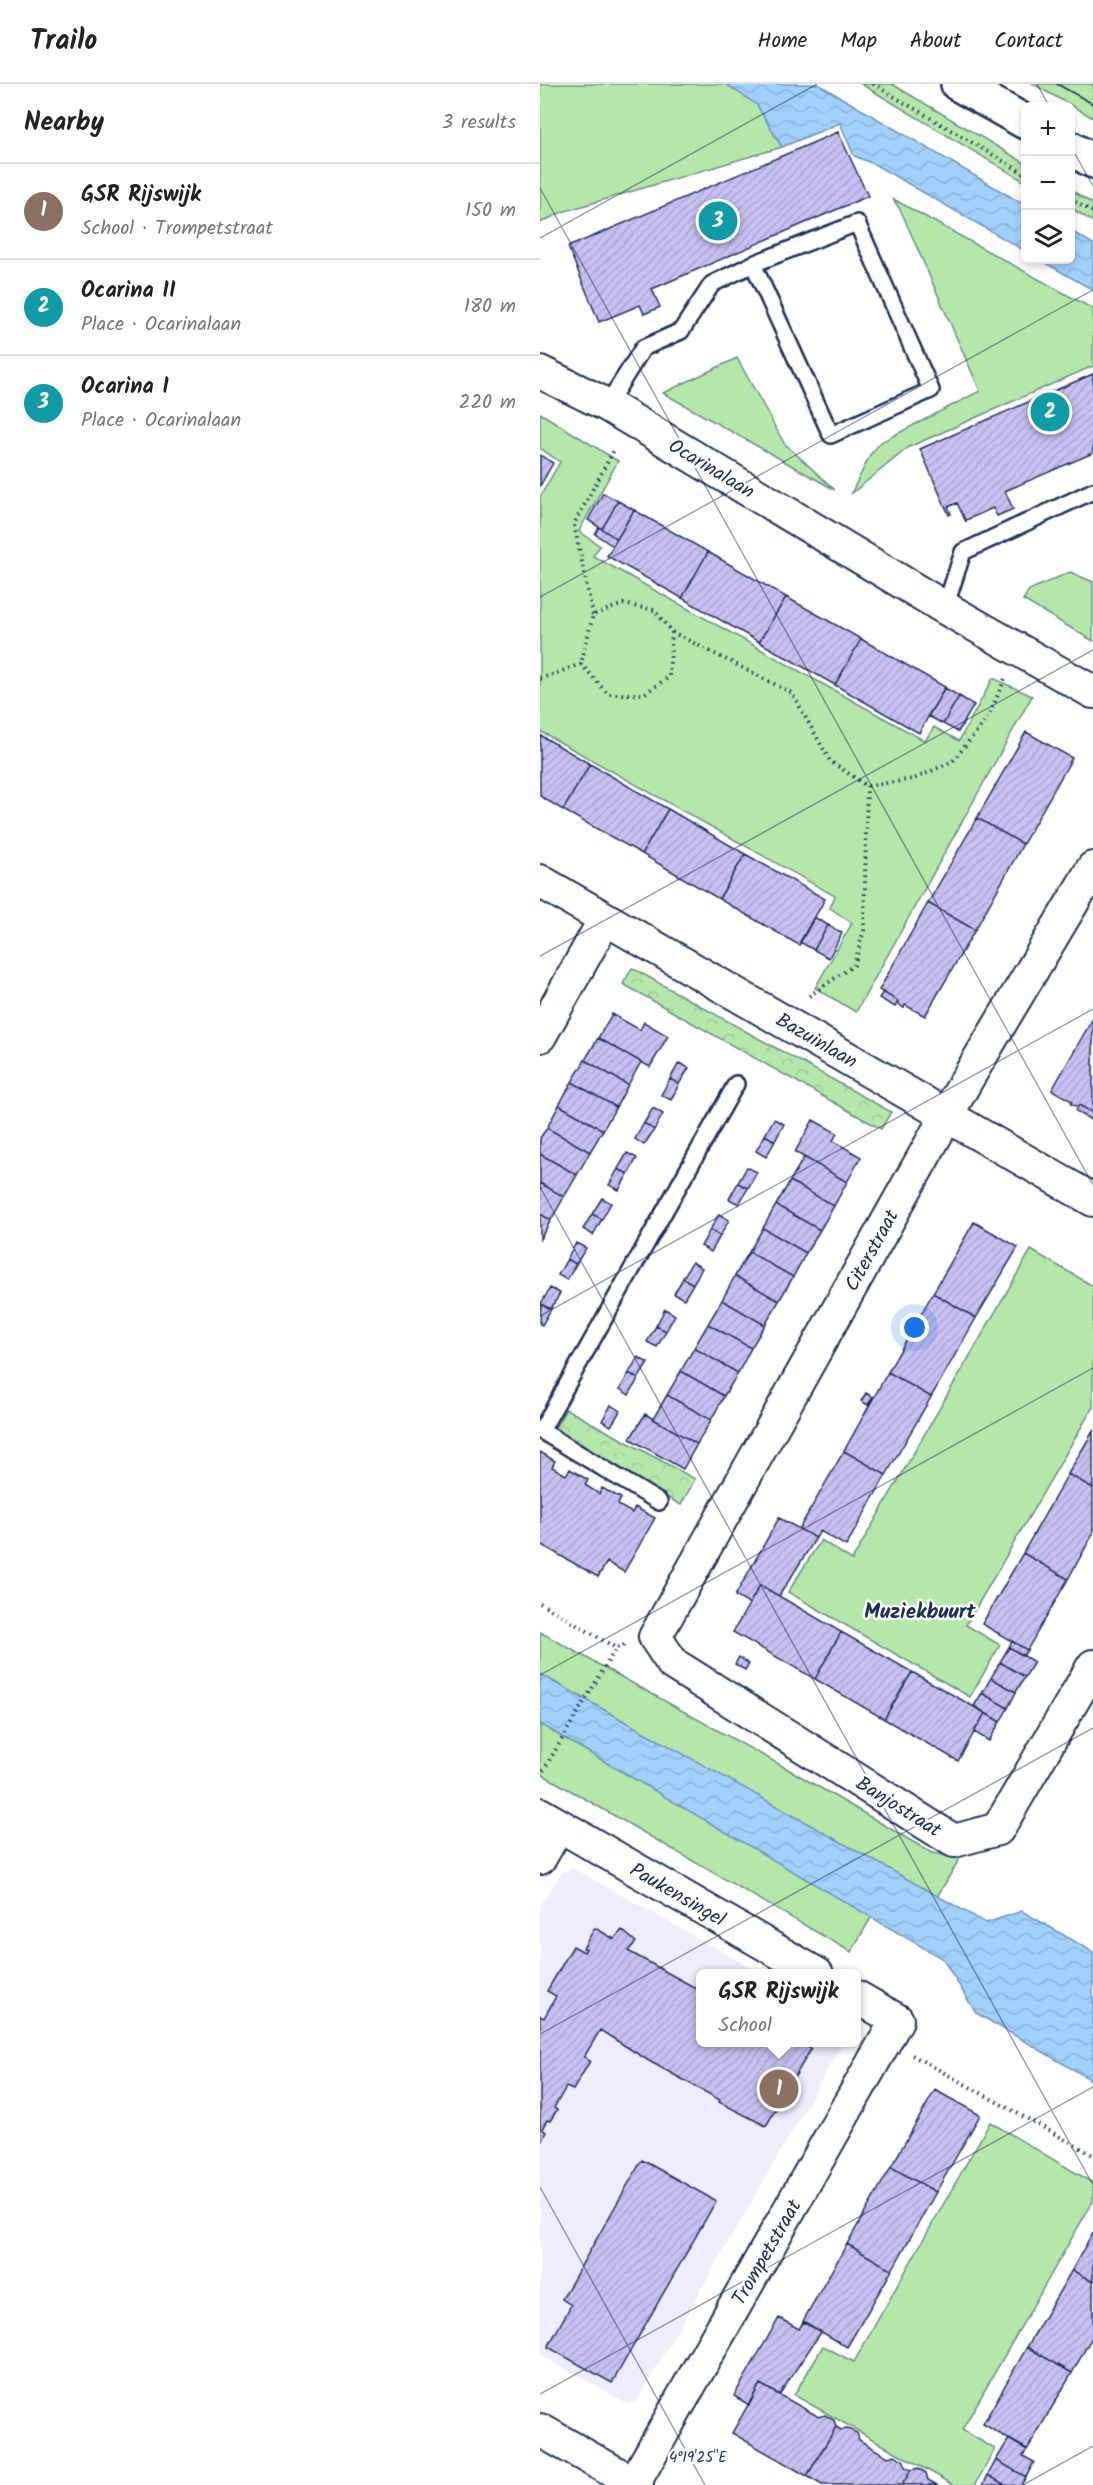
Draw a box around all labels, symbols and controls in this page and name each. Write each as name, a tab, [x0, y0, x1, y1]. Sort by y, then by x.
text: Trailo	[30, 19, 97, 64]
text: Home	[758, 25, 807, 58]
text: Map	[840, 25, 877, 58]
text: About	[910, 25, 961, 58]
text: Contact	[994, 25, 1063, 58]
text: Nearby	[24, 102, 104, 144]
map controls	[1021, 102, 1075, 264]
button: +	[1021, 102, 1075, 156]
text: 3 results	[442, 107, 516, 139]
button: −	[1021, 156, 1075, 210]
text: GSR Rijswijk	[81, 178, 201, 213]
text: 1	[40, 195, 47, 227]
text: 150 m	[465, 195, 516, 227]
pin: 3	[698, 198, 738, 244]
button: layers	[1021, 210, 1075, 264]
text: School · Trompetstraat	[81, 213, 273, 245]
text: Ocarina II	[81, 274, 176, 309]
text: 2	[38, 291, 49, 323]
text: 180 m	[464, 291, 516, 323]
text: Place · Ocarinalaan	[81, 309, 241, 341]
text: Ocarina I	[81, 370, 169, 405]
text: 3	[38, 387, 49, 419]
text: 220 m	[459, 387, 516, 419]
pin: 2	[1030, 390, 1070, 434]
text: Place · Ocarinalaan	[81, 405, 241, 437]
street label: Ocarinalaan	[661, 431, 760, 508]
street label: Bazuinlaan	[769, 1005, 863, 1078]
street label: Citerstraat	[837, 1204, 909, 1298]
your location	[900, 1313, 929, 1342]
district label: Muziekbuurt	[864, 1596, 976, 1629]
street label: Banjostraat	[849, 1769, 947, 1847]
street label: Paukensingel	[623, 1855, 731, 1936]
popup	[696, 1969, 861, 2047]
text: GSR Rijswijk	[719, 1975, 838, 2010]
text: School	[719, 2010, 772, 2042]
pin: 1	[760, 2066, 798, 2112]
street label: Trompetstraat	[724, 2194, 811, 2312]
text: 4°19'25"E	[669, 2446, 728, 2470]

